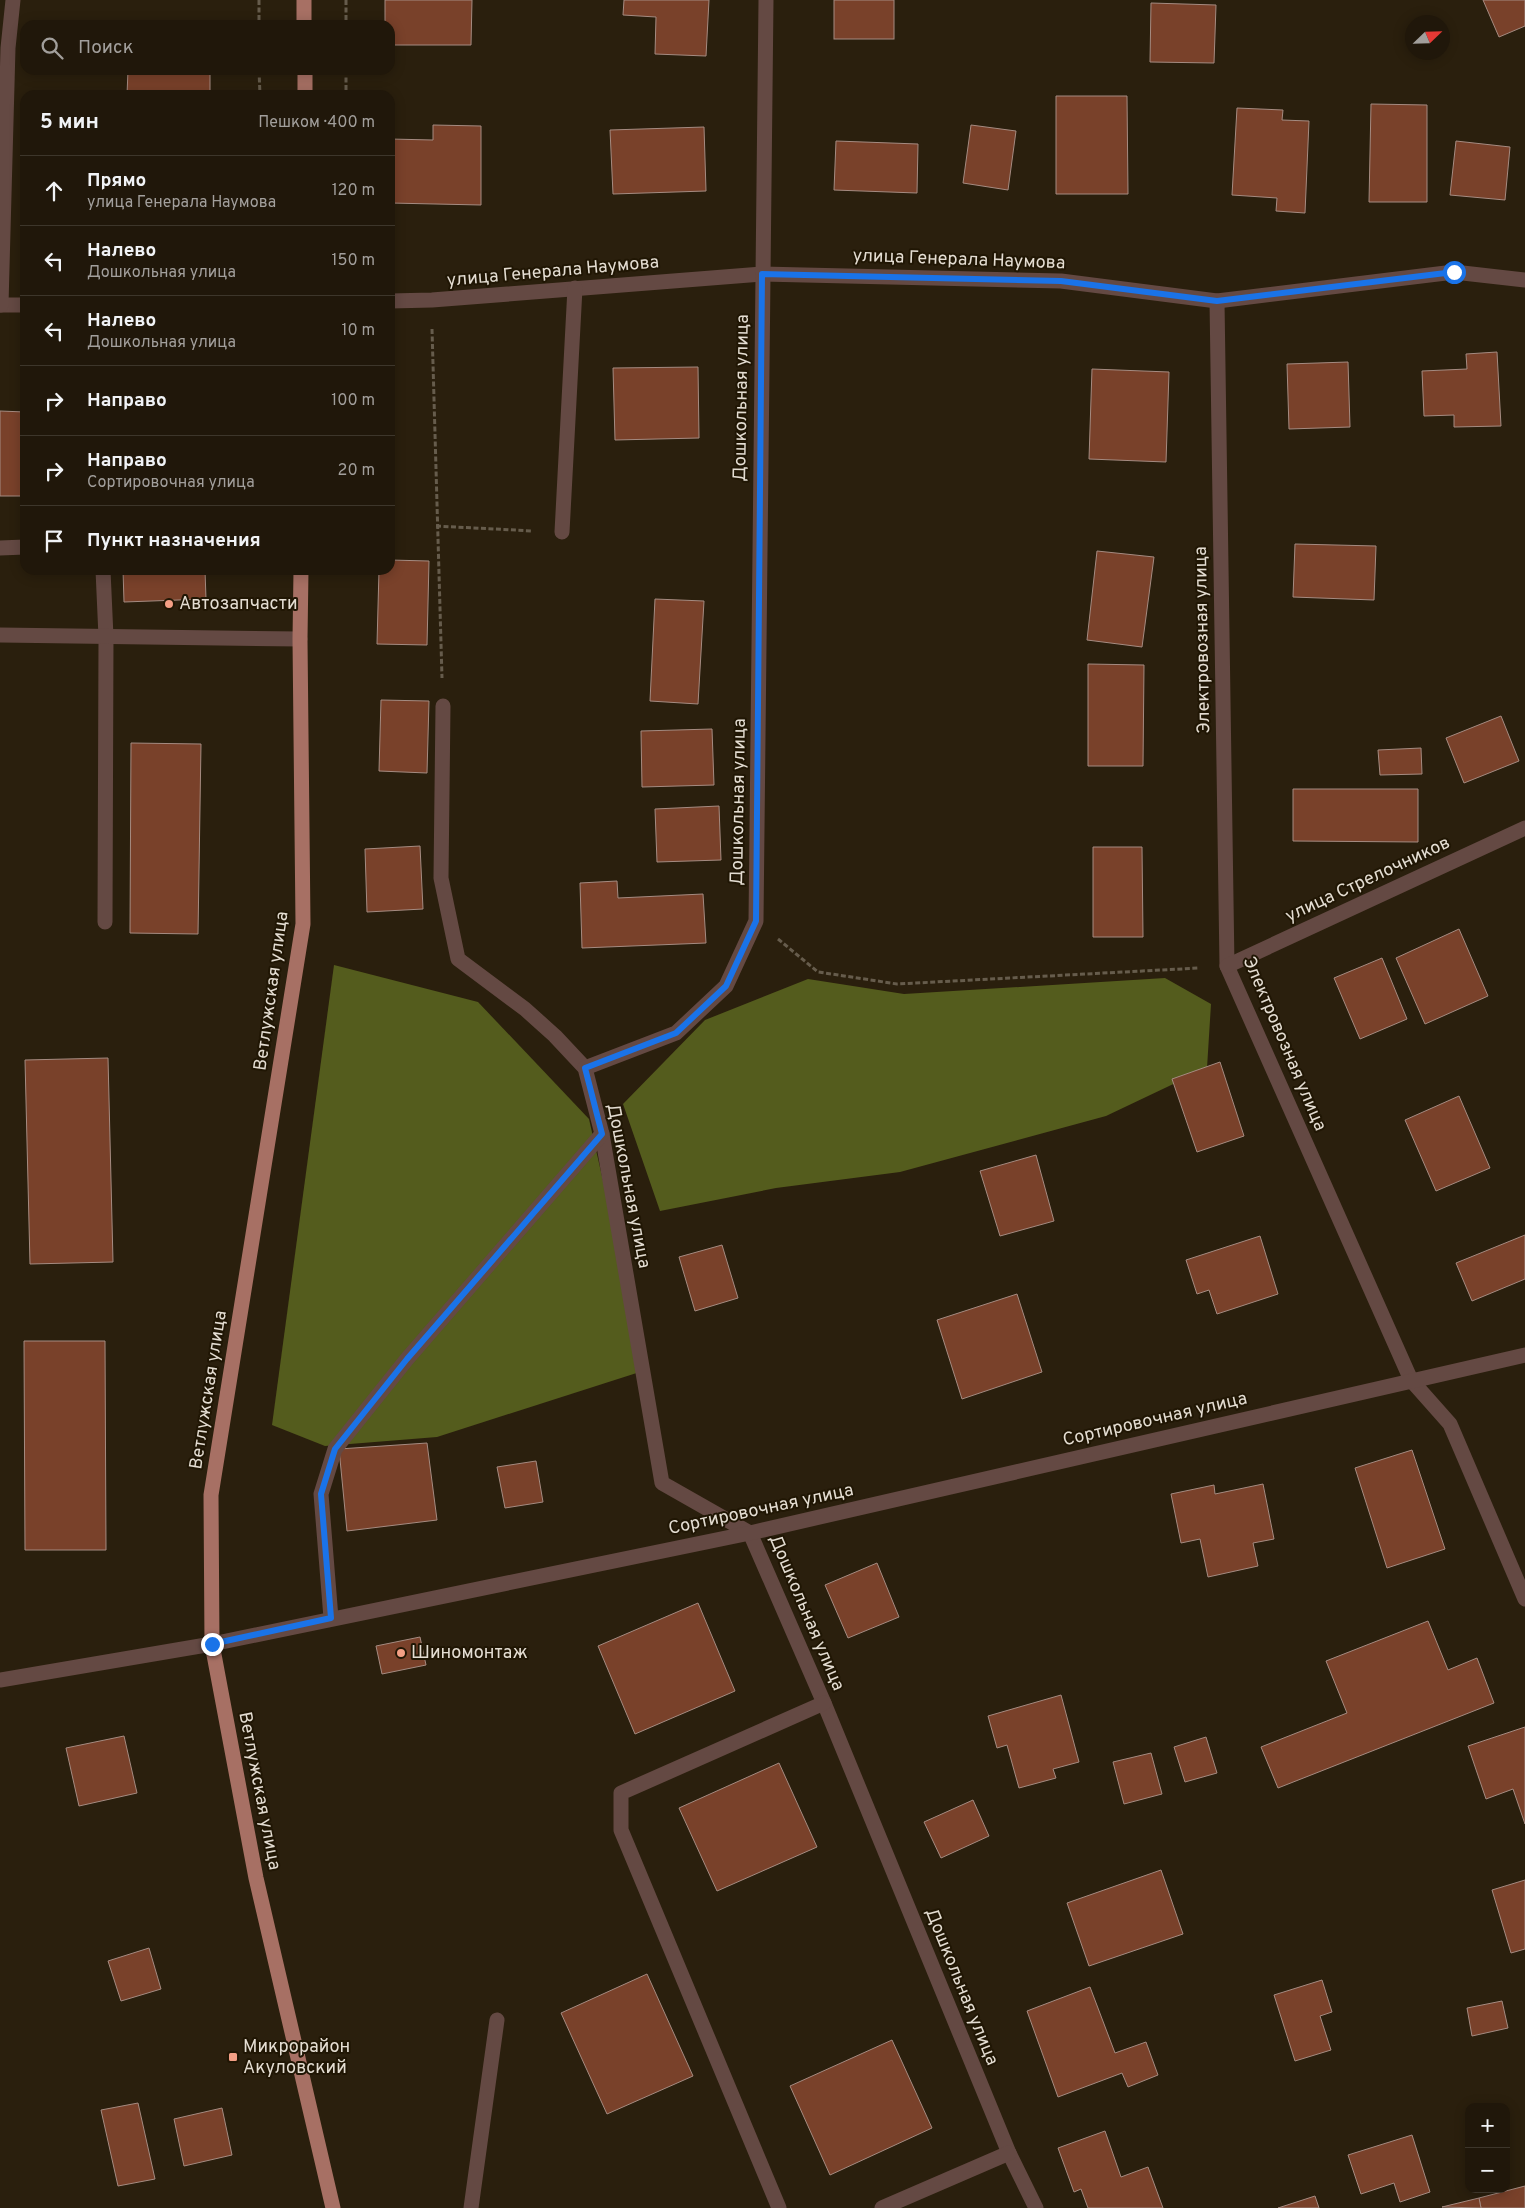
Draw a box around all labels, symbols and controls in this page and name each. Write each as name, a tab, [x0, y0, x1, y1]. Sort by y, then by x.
north arrow	[1405, 15, 1450, 60]
search box	[20, 20, 395, 75]
icon: search	[38, 34, 66, 62]
text: Поиск	[78, 36, 134, 60]
text: 5 мин	[40, 109, 99, 136]
text: Пешком · 400 m	[258, 113, 375, 133]
text: Прямо	[87, 169, 146, 193]
icon: ahead	[40, 177, 68, 205]
text: 120 m	[332, 181, 375, 201]
text: улица Генерала Наумова	[87, 193, 276, 213]
text: Налево	[87, 239, 156, 263]
street label: улица Генерала Наумова	[852, 245, 1066, 275]
icon: left	[40, 247, 68, 275]
text: 150 m	[332, 251, 375, 271]
street label: улица Генерала Наумова	[446, 251, 660, 293]
route start	[1443, 261, 1466, 284]
text: Дошкольная улица	[87, 263, 236, 283]
text: Налево	[87, 309, 156, 333]
street label: Дошкольная улица	[729, 314, 755, 482]
icon: left	[40, 317, 68, 345]
text: 10 m	[341, 321, 375, 341]
text: Дошкольная улица	[87, 333, 236, 353]
icon: right	[40, 387, 68, 415]
text: Направо	[87, 389, 167, 413]
text: 100 m	[331, 391, 375, 411]
text: Направо	[87, 449, 167, 473]
icon: right	[40, 457, 68, 485]
text: 20 m	[338, 461, 375, 481]
text: Сортировочная улица	[87, 473, 255, 493]
icon: arrive	[40, 527, 68, 555]
text: Пункт назначения	[87, 529, 261, 553]
street label: Электровозная улица	[1190, 546, 1216, 734]
place label: Автозапчасти	[179, 593, 298, 616]
marker: Автозапчасти	[163, 598, 175, 610]
street label: Дошкольная улица	[726, 718, 752, 886]
street label: улица Стрелочников	[1282, 832, 1454, 928]
street label: Ветлужская улица	[249, 910, 295, 1072]
street label: Электровозная улица	[1237, 953, 1331, 1135]
street label: Дошкольная улица	[601, 1102, 655, 1270]
street label: Ветлужская улица	[185, 1309, 233, 1471]
street label: Сортировочная улица	[1061, 1388, 1249, 1452]
street label: Сортировочная улица	[666, 1479, 856, 1541]
street label: Дошкольная улица	[763, 1531, 849, 1695]
route end	[201, 1633, 224, 1656]
place label: Шиномонтаж	[411, 1642, 528, 1665]
marker: Шиномонтаж	[395, 1647, 407, 1659]
street label: Ветлужская улица	[232, 1710, 286, 1872]
street label: Дошкольная улица	[919, 1905, 1003, 2069]
place label: Микрорайон Акуловский	[243, 2036, 350, 2080]
marker: Микрорайон Акуловский	[227, 2051, 239, 2063]
map controls	[1465, 2103, 1510, 2193]
button: +	[1465, 2103, 1510, 2148]
button: −	[1465, 2148, 1510, 2193]

